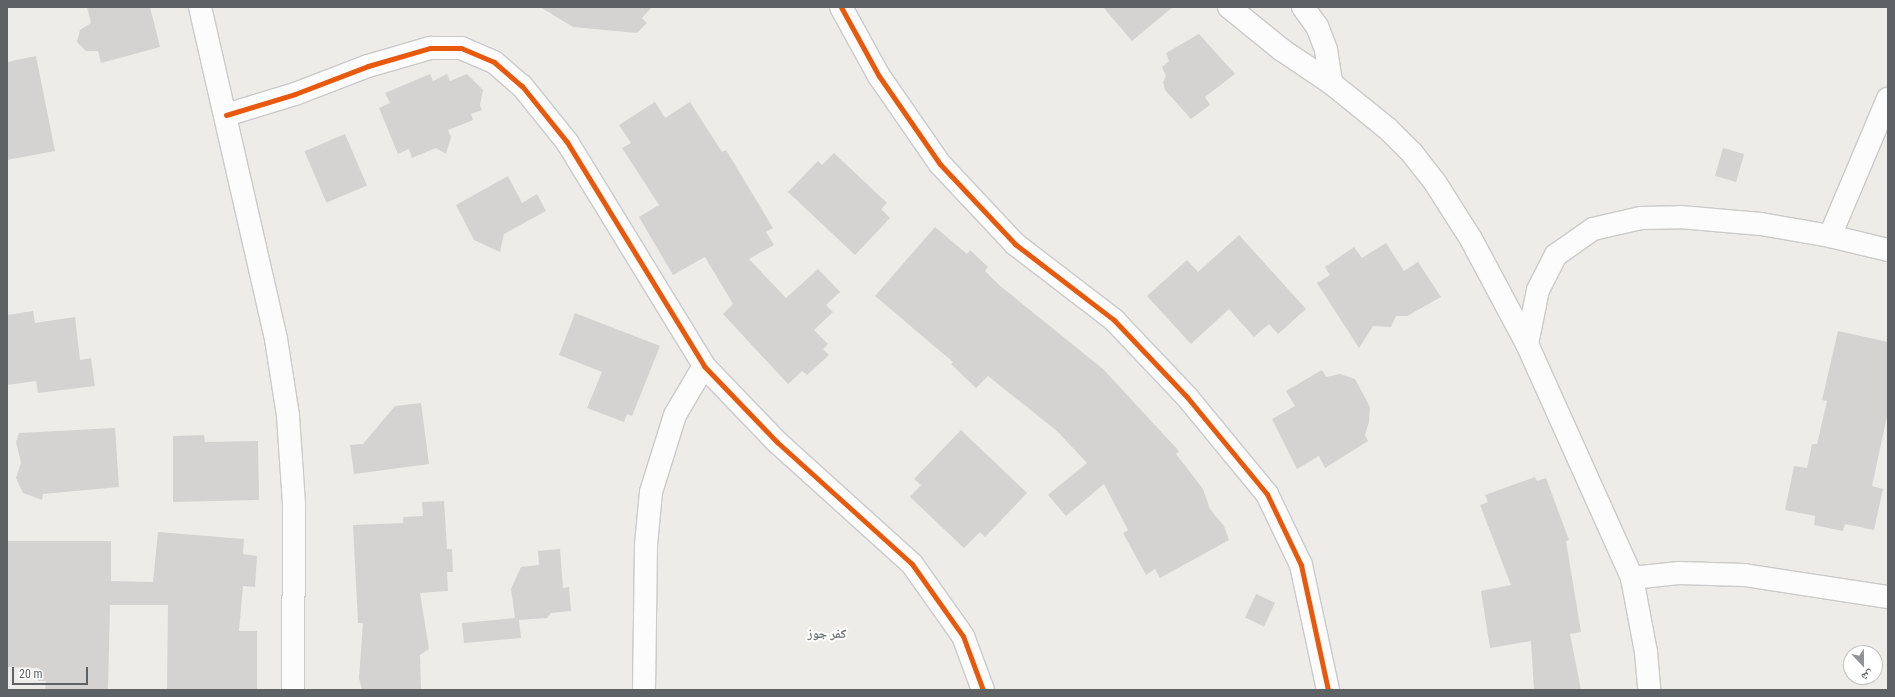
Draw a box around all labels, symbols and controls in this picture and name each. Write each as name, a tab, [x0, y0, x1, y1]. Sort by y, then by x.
district label: كفر جوز	[808, 626, 846, 642]
north arrow	[1843, 645, 1883, 685]
scale bar	[14, 659, 90, 685]
text: 20 m	[19, 667, 43, 681]
text: ش	[1859, 667, 1875, 684]

